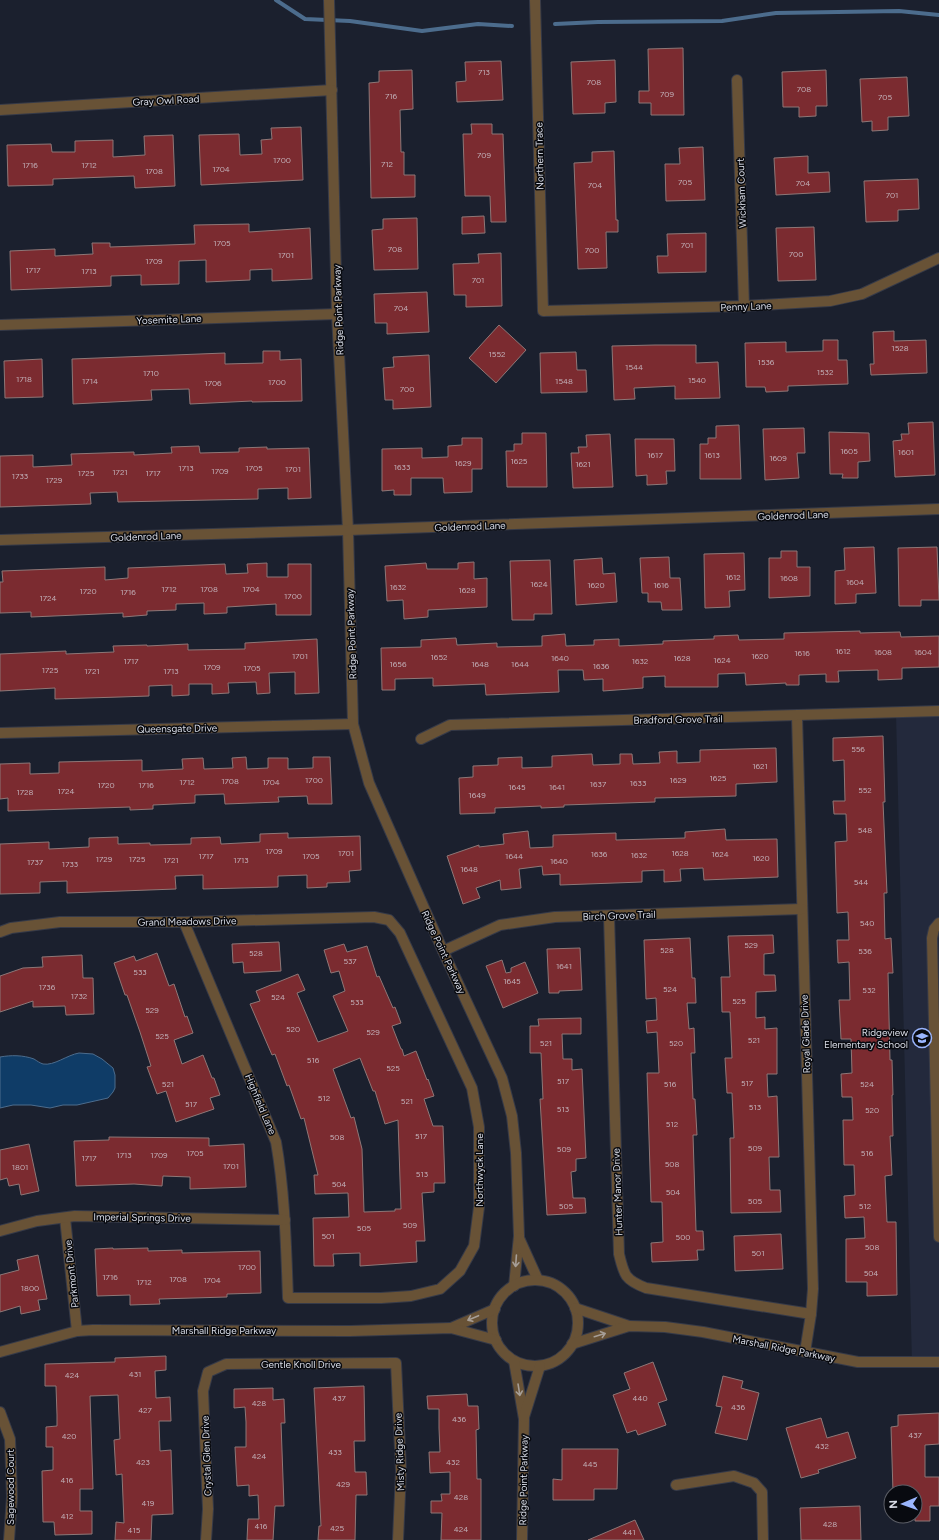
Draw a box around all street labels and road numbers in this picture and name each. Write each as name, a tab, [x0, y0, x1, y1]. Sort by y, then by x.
street label: Gray Owl Road	[132, 92, 200, 109]
street label: Northern Trace	[532, 122, 547, 190]
street label: Wickham Court	[734, 158, 749, 228]
street label: Ridge Point Parkway	[330, 264, 347, 356]
street label: Penny Lane	[720, 299, 772, 314]
street label: Yosemite Lane	[136, 312, 202, 327]
street label: Goldenrod Lane	[757, 508, 829, 523]
street label: Goldenrod Lane	[434, 519, 506, 534]
street label: Goldenrod Lane	[110, 529, 182, 544]
street label: Ridge Point Parkway	[343, 588, 360, 680]
street label: Bradford Grove Trail	[633, 712, 723, 727]
street label: Queensgate Drive	[137, 721, 218, 736]
street label: Ridge Point Parkway	[418, 908, 469, 997]
street label: Birch Grove Trail	[582, 908, 656, 923]
street label: Grand Meadows Drive	[138, 914, 237, 929]
street label: Royal Glade Drive	[798, 994, 813, 1074]
street label: Highfield Lane	[242, 1072, 279, 1137]
street label: Northwyck Lane	[473, 1133, 486, 1207]
street label: Hunter Manor Drive	[609, 1147, 626, 1236]
street label: Imperial Springs Drive	[93, 1210, 191, 1225]
street label: Parkmont Drive	[61, 1239, 82, 1309]
street label: Marshall Ridge Parkway	[172, 1324, 277, 1337]
street label: Marshall Ridge Parkway	[731, 1332, 837, 1365]
street label: Gentle Knoll Drive	[261, 1358, 342, 1371]
street label: Misty Ridge Drive	[392, 1412, 407, 1491]
street label: Crystal Glen Drive	[199, 1415, 214, 1496]
street label: Ridge Point Parkway	[516, 1434, 531, 1526]
street label: Sagewood Court	[4, 1449, 17, 1525]

